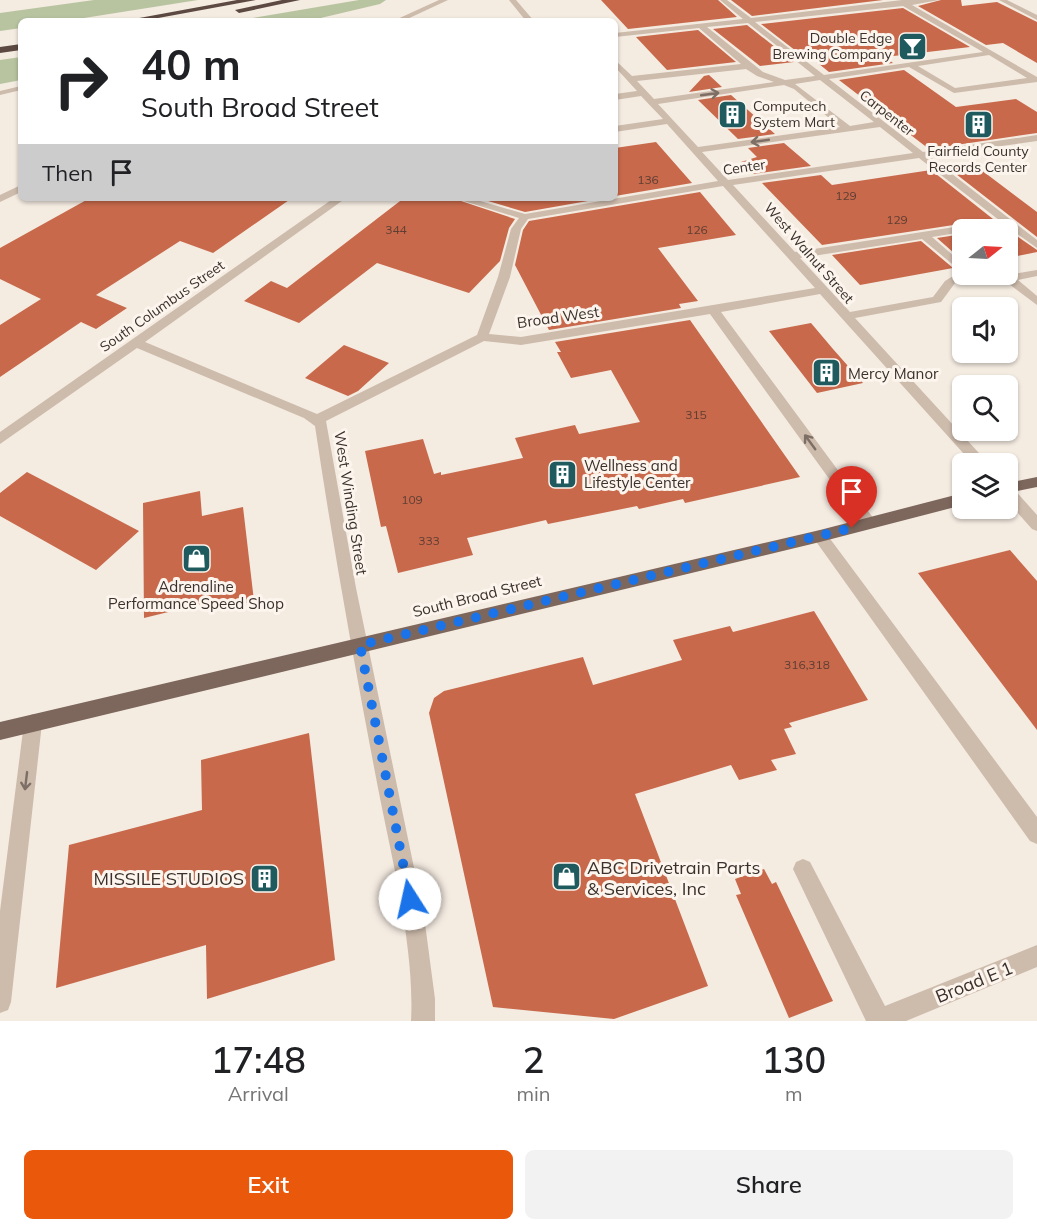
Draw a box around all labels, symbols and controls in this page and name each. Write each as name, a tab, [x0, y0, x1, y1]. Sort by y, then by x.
place label: Double Edge Brewing Company	[772, 29, 893, 63]
bar icon: Double Edge Brewing Company	[897, 30, 929, 62]
text: 40 m	[141, 38, 241, 91]
icon: right	[42, 42, 120, 120]
street label: Carpenter	[856, 86, 919, 141]
one-way arrow	[699, 89, 719, 100]
text: South Broad Street	[141, 90, 379, 124]
place label: Computech System Mart	[753, 97, 835, 131]
building icon: Computech System Mart	[716, 98, 748, 130]
building icon: Fairfield County Records Center	[962, 108, 994, 140]
one-way arrow	[750, 135, 770, 146]
place label: Fairfield County Records Center	[927, 142, 1029, 176]
street label: Center	[722, 155, 767, 179]
icon: arrive	[105, 156, 138, 189]
text: Then	[42, 159, 93, 187]
house number: 136	[637, 172, 659, 187]
house number: 129	[835, 188, 857, 203]
street label: West Walnut Street	[760, 199, 858, 307]
house number: 129	[886, 212, 908, 227]
north arrow	[952, 219, 1018, 285]
map controls	[952, 219, 1018, 519]
house number: 344	[385, 222, 407, 237]
house number: 126	[686, 222, 708, 237]
street label: South Columbus Street	[96, 256, 228, 356]
button: sound	[952, 297, 1018, 363]
street label: Broad West	[516, 302, 600, 332]
building icon: Mercy Manor	[811, 357, 843, 389]
place label: Mercy Manor	[848, 364, 939, 383]
button: search	[952, 375, 1018, 441]
house number: 315	[685, 407, 707, 422]
street label: West Winding Street	[330, 430, 372, 576]
one-way arrow	[804, 434, 816, 450]
button: layers	[952, 453, 1018, 519]
place label: Wellness and Lifestyle Center	[584, 456, 691, 492]
building icon: Wellness and Lifestyle Center	[547, 458, 579, 490]
pin	[826, 466, 877, 528]
icon: arrive	[835, 475, 868, 508]
house number: 109	[401, 492, 423, 507]
house number: 333	[418, 533, 440, 548]
shop icon: Adrenaline Performance Speed Shop	[180, 543, 212, 575]
street label: South Broad Street	[411, 571, 543, 621]
place label: Adrenaline Performance Speed Shop	[108, 577, 284, 613]
house number: 316,318	[784, 657, 830, 672]
one-way arrow	[21, 771, 32, 791]
place label: ABC Drivetrain Parts & Services, Inc	[587, 856, 760, 900]
shop icon: ABC Drivetrain Parts & Services, Inc	[550, 861, 582, 893]
building icon: MISSILE STUDIOS	[249, 862, 281, 894]
place label: MISSILE STUDIOS	[94, 867, 244, 890]
position arrow	[378, 867, 442, 931]
street label: Broad E 1	[932, 956, 1016, 1008]
text: 17:48	[211, 1037, 306, 1082]
text: 2	[523, 1037, 544, 1082]
text: 130	[761, 1037, 826, 1082]
text: Arrival	[228, 1081, 289, 1106]
text: min	[517, 1081, 551, 1106]
text: m	[785, 1081, 803, 1106]
button: Exit	[24, 1150, 513, 1219]
button: Share	[525, 1150, 1013, 1219]

